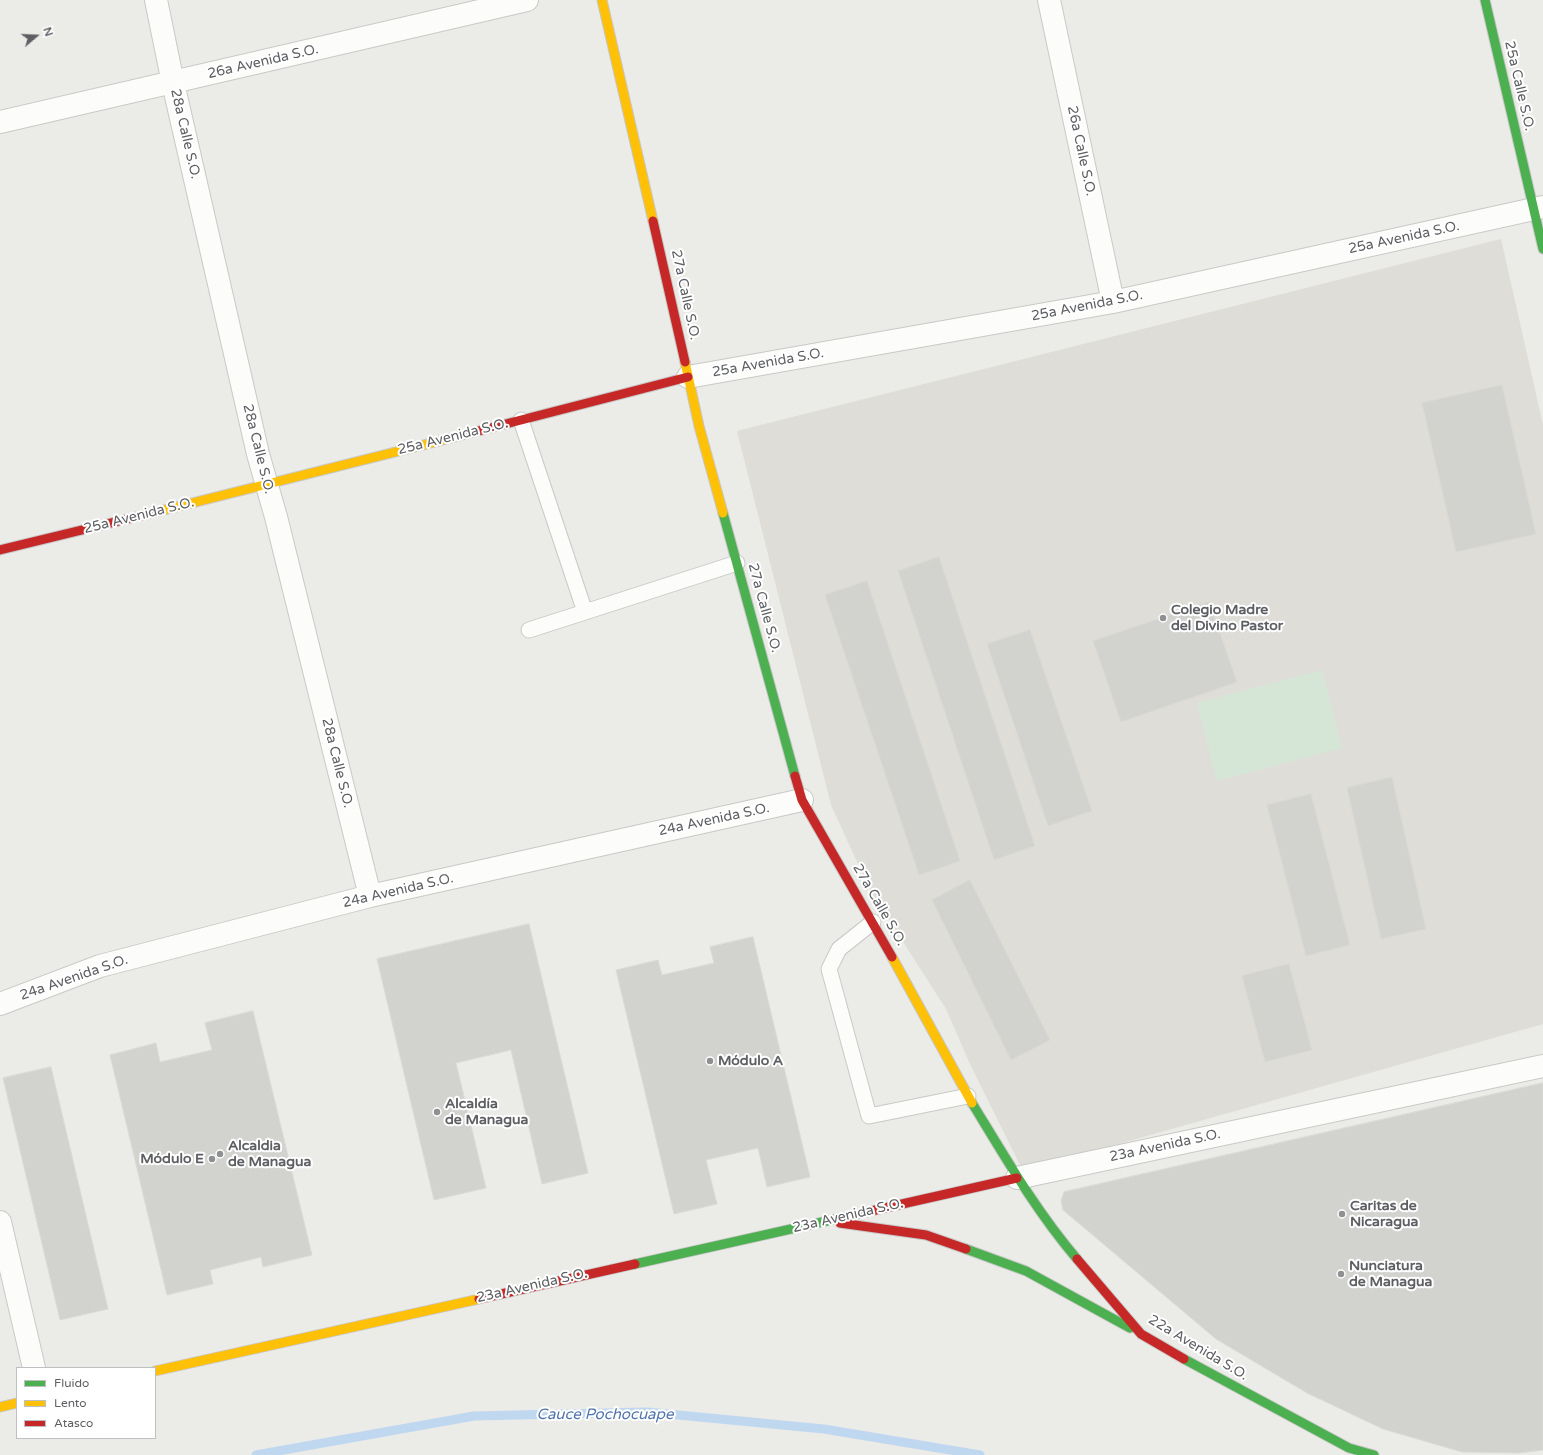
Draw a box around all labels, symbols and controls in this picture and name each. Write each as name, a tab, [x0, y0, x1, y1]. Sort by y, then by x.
north arrow	[16, 16, 56, 56]
text: N	[40, 26, 55, 38]
street label: 25a Calle S.O.	[1500, 39, 1538, 133]
street label: 26a Avenida S.O.	[206, 41, 320, 83]
street label: 28a Calle S.O.	[166, 87, 204, 181]
street label: 26a Calle S.O.	[1063, 104, 1099, 198]
street label: 25a Avenida S.O.	[1347, 218, 1461, 258]
street label: 27a Calle S.O.	[667, 248, 703, 342]
street label: 25a Avenida S.O.	[1030, 287, 1144, 325]
street label: 25a Avenida S.O.	[711, 345, 825, 381]
street label: 28a Calle S.O.	[239, 402, 277, 496]
street label: 25a Avenida S.O.	[396, 415, 510, 459]
street label: 25a Avenida S.O.	[82, 494, 196, 538]
street label: 27a Calle S.O.	[744, 561, 784, 655]
place label: Colegio Madre del Divino Pastor	[1171, 602, 1283, 634]
marker: Colegio Madre del Divino Pastor	[1158, 613, 1168, 623]
street label: 28a Calle S.O.	[318, 716, 356, 810]
street label: 24a Avenida S.O.	[657, 800, 771, 840]
street label: 27a Calle S.O.	[849, 861, 909, 949]
street label: 24a Avenida S.O.	[341, 870, 455, 912]
street label: 24a Avenida S.O.	[18, 952, 130, 1004]
place label: Módulo A	[718, 1053, 783, 1069]
marker: Módulo A	[705, 1056, 715, 1066]
place label: Alcaldía de Managua	[445, 1096, 528, 1128]
marker: Alcaldía de Managua	[432, 1107, 442, 1117]
street label: 23a Avenida S.O.	[1108, 1126, 1222, 1166]
place label: Alcaldia de Managua	[228, 1138, 311, 1170]
marker: Alcaldia de Managua	[215, 1149, 225, 1159]
place label: Módulo E	[140, 1151, 204, 1167]
marker: Módulo E	[207, 1154, 217, 1164]
street label: 23a Avenida S.O.	[791, 1195, 905, 1237]
place label: Caritas de Nicaragua	[1350, 1198, 1418, 1230]
marker: Caritas de Nicaragua	[1337, 1209, 1347, 1219]
place label: Nunciatura de Managua	[1349, 1258, 1432, 1290]
street label: 23a Avenida S.O.	[475, 1265, 589, 1307]
marker: Nunciatura de Managua	[1336, 1269, 1346, 1279]
street label: 22a Avenida S.O.	[1145, 1312, 1251, 1384]
legend	[16, 1367, 156, 1439]
text: Fluido	[54, 1376, 89, 1390]
text: Lento	[54, 1396, 87, 1410]
water label: Cauce Pochocuape	[536, 1406, 674, 1424]
text: Atasco	[54, 1416, 93, 1430]

